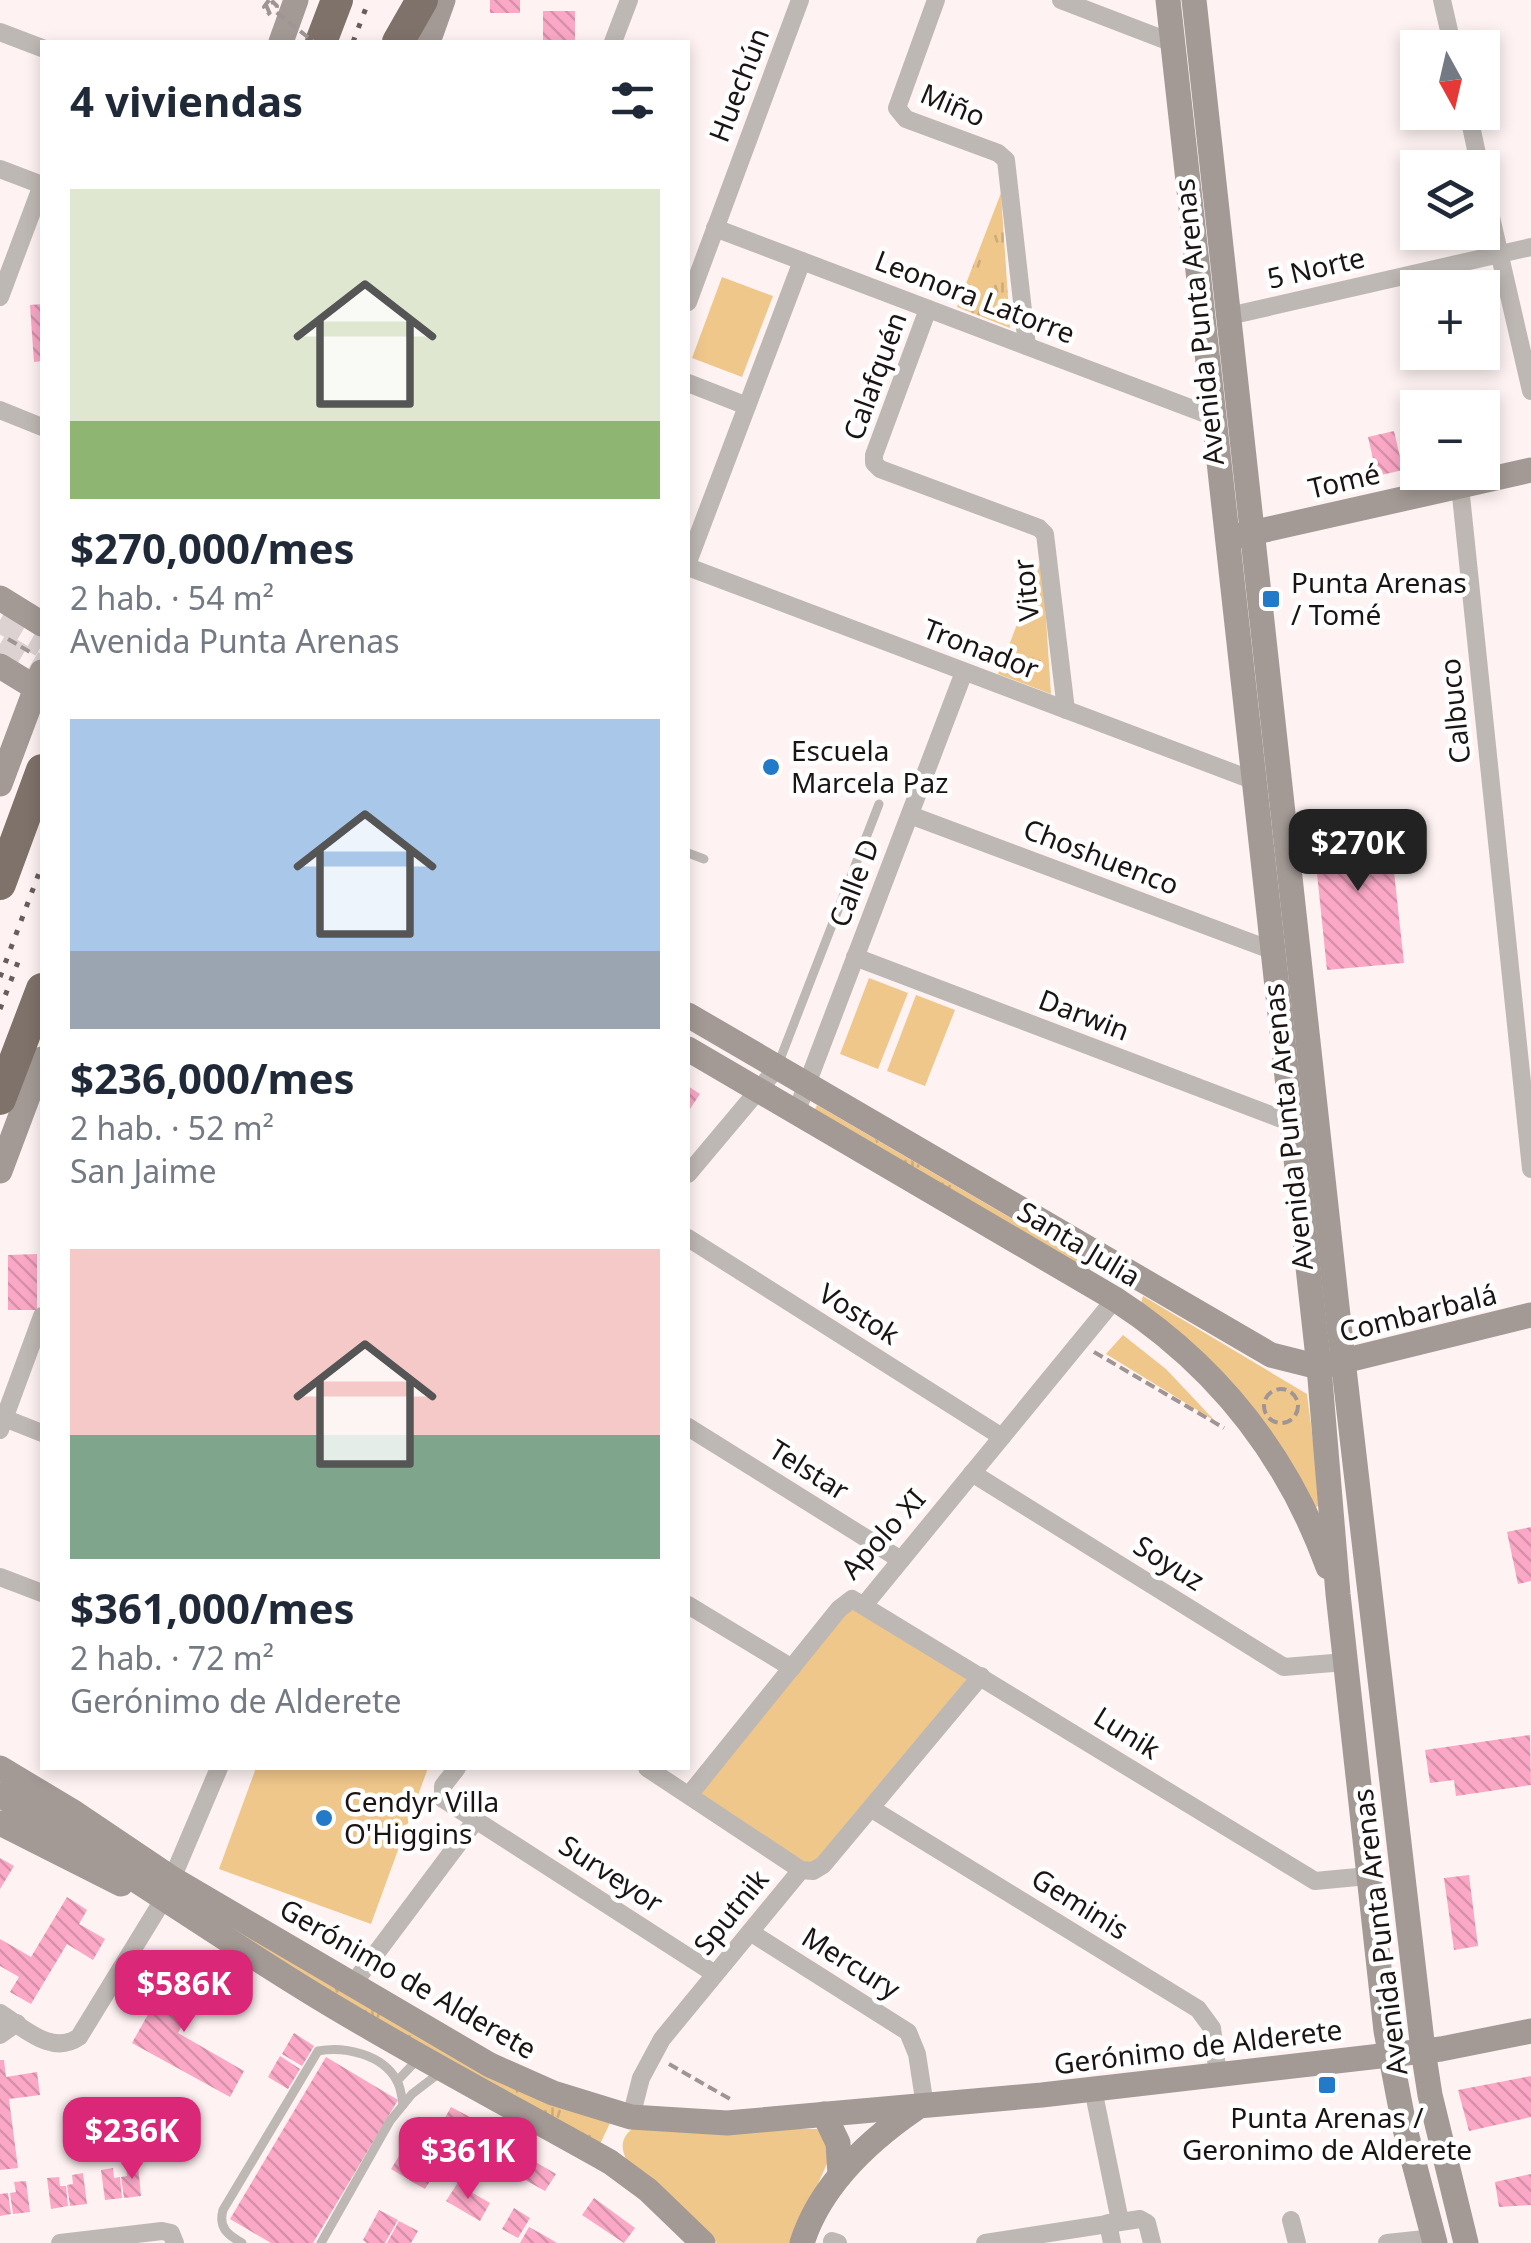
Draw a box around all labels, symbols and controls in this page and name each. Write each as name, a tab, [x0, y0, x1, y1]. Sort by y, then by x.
street label: Huechún	[699, 22, 777, 147]
north arrow	[1400, 30, 1500, 130]
map controls	[1400, 30, 1500, 490]
text: 4 viviendas	[70, 72, 303, 129]
icon: filters	[605, 73, 660, 128]
street label: Miño	[915, 74, 992, 135]
button: layers	[1400, 150, 1500, 250]
street label: Avenida Punta Arenas	[1164, 177, 1232, 468]
street label: 5 Norte	[1263, 237, 1368, 297]
street label: Leonora Latorre	[870, 240, 1081, 352]
icon: home	[275, 254, 455, 434]
button: +	[1400, 270, 1500, 370]
street label: Calafquén	[833, 306, 915, 445]
button: −	[1400, 390, 1500, 490]
street label: Tomé	[1304, 453, 1383, 507]
text: $270,000/mes	[70, 519, 355, 576]
street label: Vitor	[1003, 557, 1047, 623]
place label: Punta Arenas / Tomé	[1291, 563, 1467, 633]
text: 2 hab. · 54 m²	[70, 576, 274, 619]
marker: Punta Arenas / Tomé	[1260, 588, 1282, 610]
street label: Tronador	[918, 609, 1045, 688]
text: Avenida Punta Arenas	[70, 619, 400, 662]
street label: Calbuco	[1430, 657, 1478, 766]
place label: Escuela Marcela Paz	[791, 731, 948, 801]
marker: Escuela Marcela Paz	[760, 756, 782, 778]
icon: home	[275, 784, 455, 964]
street label: Choshuenco	[1018, 809, 1184, 903]
pin: $270K	[1288, 809, 1428, 894]
text: $270K	[1311, 820, 1405, 863]
street label: Calle D	[819, 833, 887, 932]
street label: Darwin	[1034, 979, 1135, 1049]
street label: Avenida Punta Arenas	[1253, 982, 1321, 1273]
text: $236,000/mes	[70, 1049, 355, 1106]
text: 2 hab. · 52 m²	[70, 1106, 274, 1149]
text: San Jaime	[70, 1149, 217, 1192]
street label: Santa Julia	[1011, 1192, 1148, 1295]
street label: Vostok	[812, 1274, 907, 1353]
street label: Combarbalá	[1335, 1274, 1501, 1350]
icon: home	[275, 1314, 455, 1494]
street label: Telstar	[762, 1430, 857, 1509]
street label: Apolo XI	[832, 1480, 933, 1587]
street label: Soyuz	[1127, 1526, 1212, 1599]
text: $361,000/mes	[70, 1579, 355, 1636]
text: 2 hab. · 72 m²	[70, 1636, 274, 1679]
text: Gerónimo de Alderete	[70, 1679, 402, 1722]
street label: Lunik	[1087, 1697, 1168, 1767]
place label: Cendyr Villa O'Higgins	[344, 1782, 499, 1852]
street label: Avenida Punta Arenas	[1343, 1787, 1415, 2078]
marker: Cendyr Villa O'Higgins	[313, 1807, 335, 1829]
street label: Surveyor	[552, 1826, 671, 1921]
street label: Geminis	[1025, 1859, 1136, 1948]
street label: Sputnik	[684, 1861, 776, 1962]
street label: Gerónimo de Alderete	[273, 1889, 544, 2067]
street label: Mercury	[795, 1917, 908, 2007]
pin: $586K	[114, 1950, 254, 2035]
text: $586K	[137, 1961, 231, 2004]
street label: Gerónimo de Alderete	[1052, 2009, 1344, 2083]
marker: Punta Arenas / Geronimo de Alderete	[1316, 2074, 1338, 2096]
pin: $236K	[62, 2097, 202, 2182]
place label: Punta Arenas / Geronimo de Alderete	[1182, 2098, 1472, 2168]
text: $236K	[85, 2108, 179, 2151]
pin: $361K	[398, 2117, 538, 2202]
text: $361K	[421, 2128, 515, 2171]

